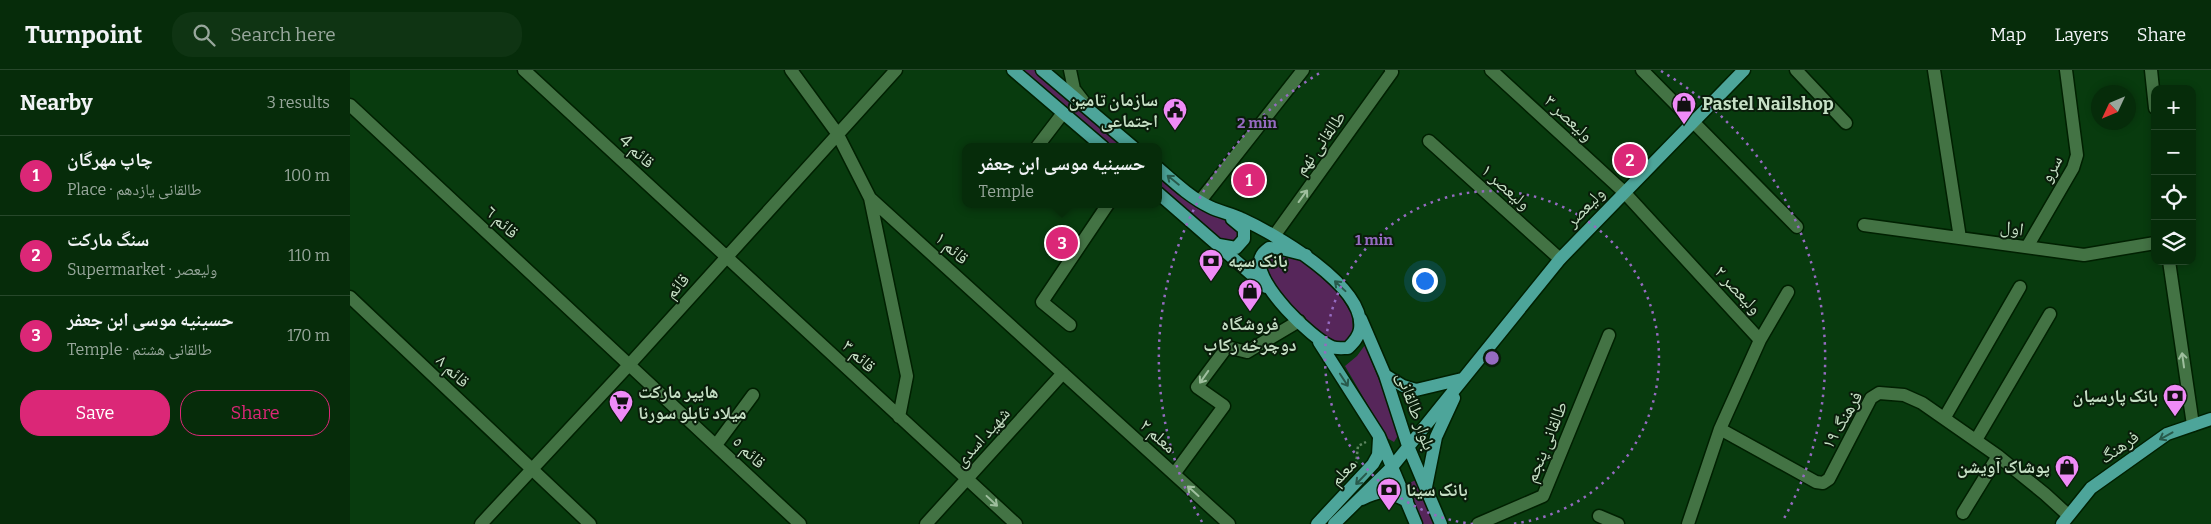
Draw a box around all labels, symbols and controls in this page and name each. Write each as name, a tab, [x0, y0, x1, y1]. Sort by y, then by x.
search box	[172, 12, 522, 57]
text: Turnpoint	[25, 21, 142, 49]
icon: search	[190, 21, 218, 49]
text: Search here	[230, 23, 336, 46]
text: Map	[1990, 24, 2026, 46]
text: Layers	[2054, 24, 2109, 46]
text: Share	[2137, 24, 2186, 46]
north arrow	[2091, 85, 2136, 130]
map controls	[2151, 85, 2196, 265]
button: +	[2151, 85, 2196, 130]
place label: سازمان تامین اجتماعی	[1068, 89, 1158, 132]
text: Nearby	[20, 90, 93, 116]
street label: ولیعصر ٣	[1540, 90, 1598, 146]
shop icon: Pastel Nailshop	[1671, 91, 1697, 125]
text: 3 results	[267, 93, 330, 112]
place label: Pastel Nailshop	[1702, 93, 1834, 115]
public building icon: سازمان تامین اجتماعی	[1162, 97, 1188, 131]
street label: طالقانی نهم	[1289, 107, 1351, 180]
text: 2 min	[1237, 114, 1277, 132]
street label: قائم 4	[614, 129, 659, 174]
button: −	[2151, 130, 2196, 175]
pin: 2	[1614, 141, 1646, 179]
popup	[962, 143, 1162, 208]
text: چاپ مهرگان	[67, 148, 153, 171]
text: حسینیه موسی ابن جعفر	[979, 152, 1145, 175]
street label: سرو	[2035, 152, 2067, 186]
street label: ولیعصر ١	[1477, 159, 1535, 215]
pin: 1	[1233, 161, 1265, 199]
text: 1	[33, 166, 39, 185]
text: 100 m	[285, 166, 330, 185]
one-way arrow	[1167, 175, 1180, 186]
button: locate	[2151, 175, 2196, 220]
text: Place · طالقانی یازدهم	[67, 180, 202, 199]
text: Temple	[979, 182, 1034, 201]
street label: ولیعصر	[1560, 182, 1609, 232]
one-way arrow	[1298, 189, 1308, 203]
street label: قائم ٦	[480, 201, 523, 244]
street label: اول	[1999, 215, 2025, 241]
button: layers	[2151, 220, 2196, 265]
pin: 3	[1046, 224, 1078, 262]
street label: قائم ١	[930, 227, 974, 270]
text: سنگ مارکت	[67, 228, 149, 251]
text: 1 min	[1355, 231, 1393, 249]
text: 2	[31, 246, 41, 265]
text: 110 m	[288, 246, 330, 265]
bank icon: بانک سپه	[1198, 248, 1224, 282]
place label: بانک سپه	[1228, 250, 1288, 272]
text: Supermarket · ولیعصر	[67, 260, 217, 279]
street label: ولیعصر ٢	[1710, 261, 1766, 319]
your location	[1412, 268, 1438, 294]
street label: قائم	[660, 269, 695, 304]
shop icon: فروشگاه دوچرخه رکاب	[1237, 278, 1263, 312]
one-way arrow	[1334, 280, 1347, 292]
text: حسینیه موسی ابن جعفر	[67, 308, 234, 331]
place label: فروشگاه دوچرخه رکاب	[1203, 313, 1297, 356]
text: 3	[31, 326, 41, 345]
text: 170 m	[287, 326, 330, 345]
street label: قائم ٣	[837, 335, 880, 378]
text: Temple · طالقانی هشتم	[67, 340, 212, 359]
centre of rings	[1483, 349, 1501, 367]
street label: قائم ٨	[431, 350, 474, 393]
one-way arrow	[2178, 352, 2188, 368]
one-way arrow	[1199, 369, 1209, 383]
street label: بلوار طالقانی	[1392, 369, 1440, 453]
one-way arrow	[1339, 372, 1349, 386]
place label: هایپر مارکت میلاد تابلو سورنا	[638, 381, 746, 424]
bank icon: بانک پارسیان	[2162, 383, 2188, 417]
place label: بانک پارسیان	[2073, 385, 2158, 407]
street label: فرهنگ ۱۹	[1817, 387, 1867, 453]
supermarket icon: هایپر مارکت میلاد تابلو سورنا	[608, 389, 634, 423]
button: Save	[20, 390, 170, 436]
button: Share	[180, 390, 330, 436]
street label: طالقانی پنجم	[1520, 398, 1573, 486]
street label: شهید اسدی	[949, 402, 1015, 472]
street label: معلم ٢	[1135, 414, 1181, 459]
street label: فرهنگ	[2095, 426, 2143, 468]
street label: قائم ٥	[727, 431, 770, 474]
one-way arrow	[2158, 431, 2173, 441]
street label: معلم	[1325, 454, 1362, 491]
shop icon: پوشاک آویشن	[2054, 454, 2080, 488]
place label: پوشاک آویشن	[1957, 456, 2050, 478]
one-way arrow	[1355, 472, 1367, 485]
bank icon: بانک سینا	[1376, 477, 1402, 511]
place label: بانک سینا	[1406, 479, 1468, 501]
one-way arrow	[1187, 485, 1200, 497]
one-way arrow	[986, 495, 998, 507]

